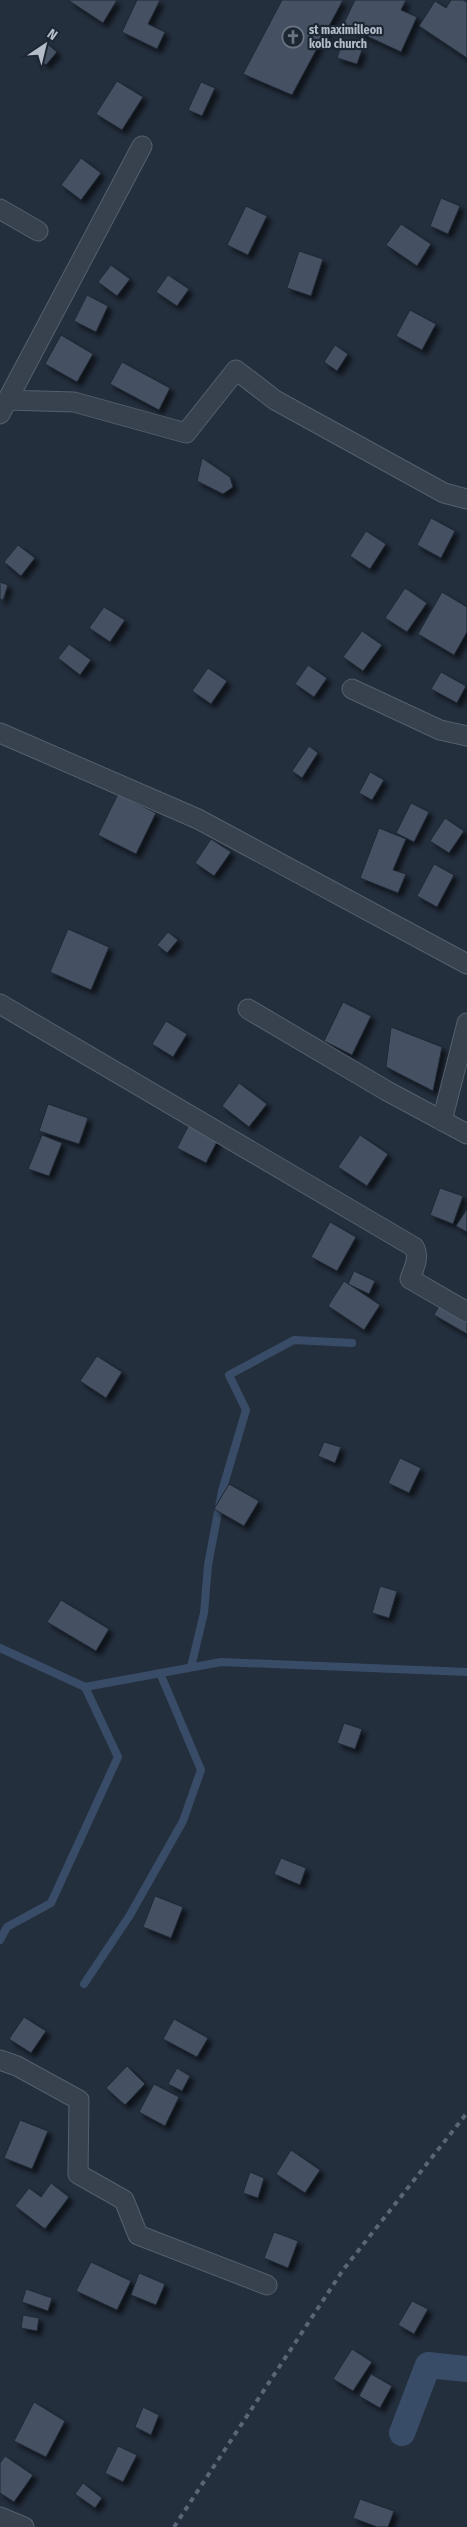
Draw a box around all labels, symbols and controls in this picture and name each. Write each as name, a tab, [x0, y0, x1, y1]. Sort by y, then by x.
north arrow	[20, 20, 70, 70]
place label: st maximilleon kolb church	[309, 23, 382, 51]
text: N	[44, 25, 60, 44]
church icon: st maximilleon kolb church	[281, 25, 305, 49]

